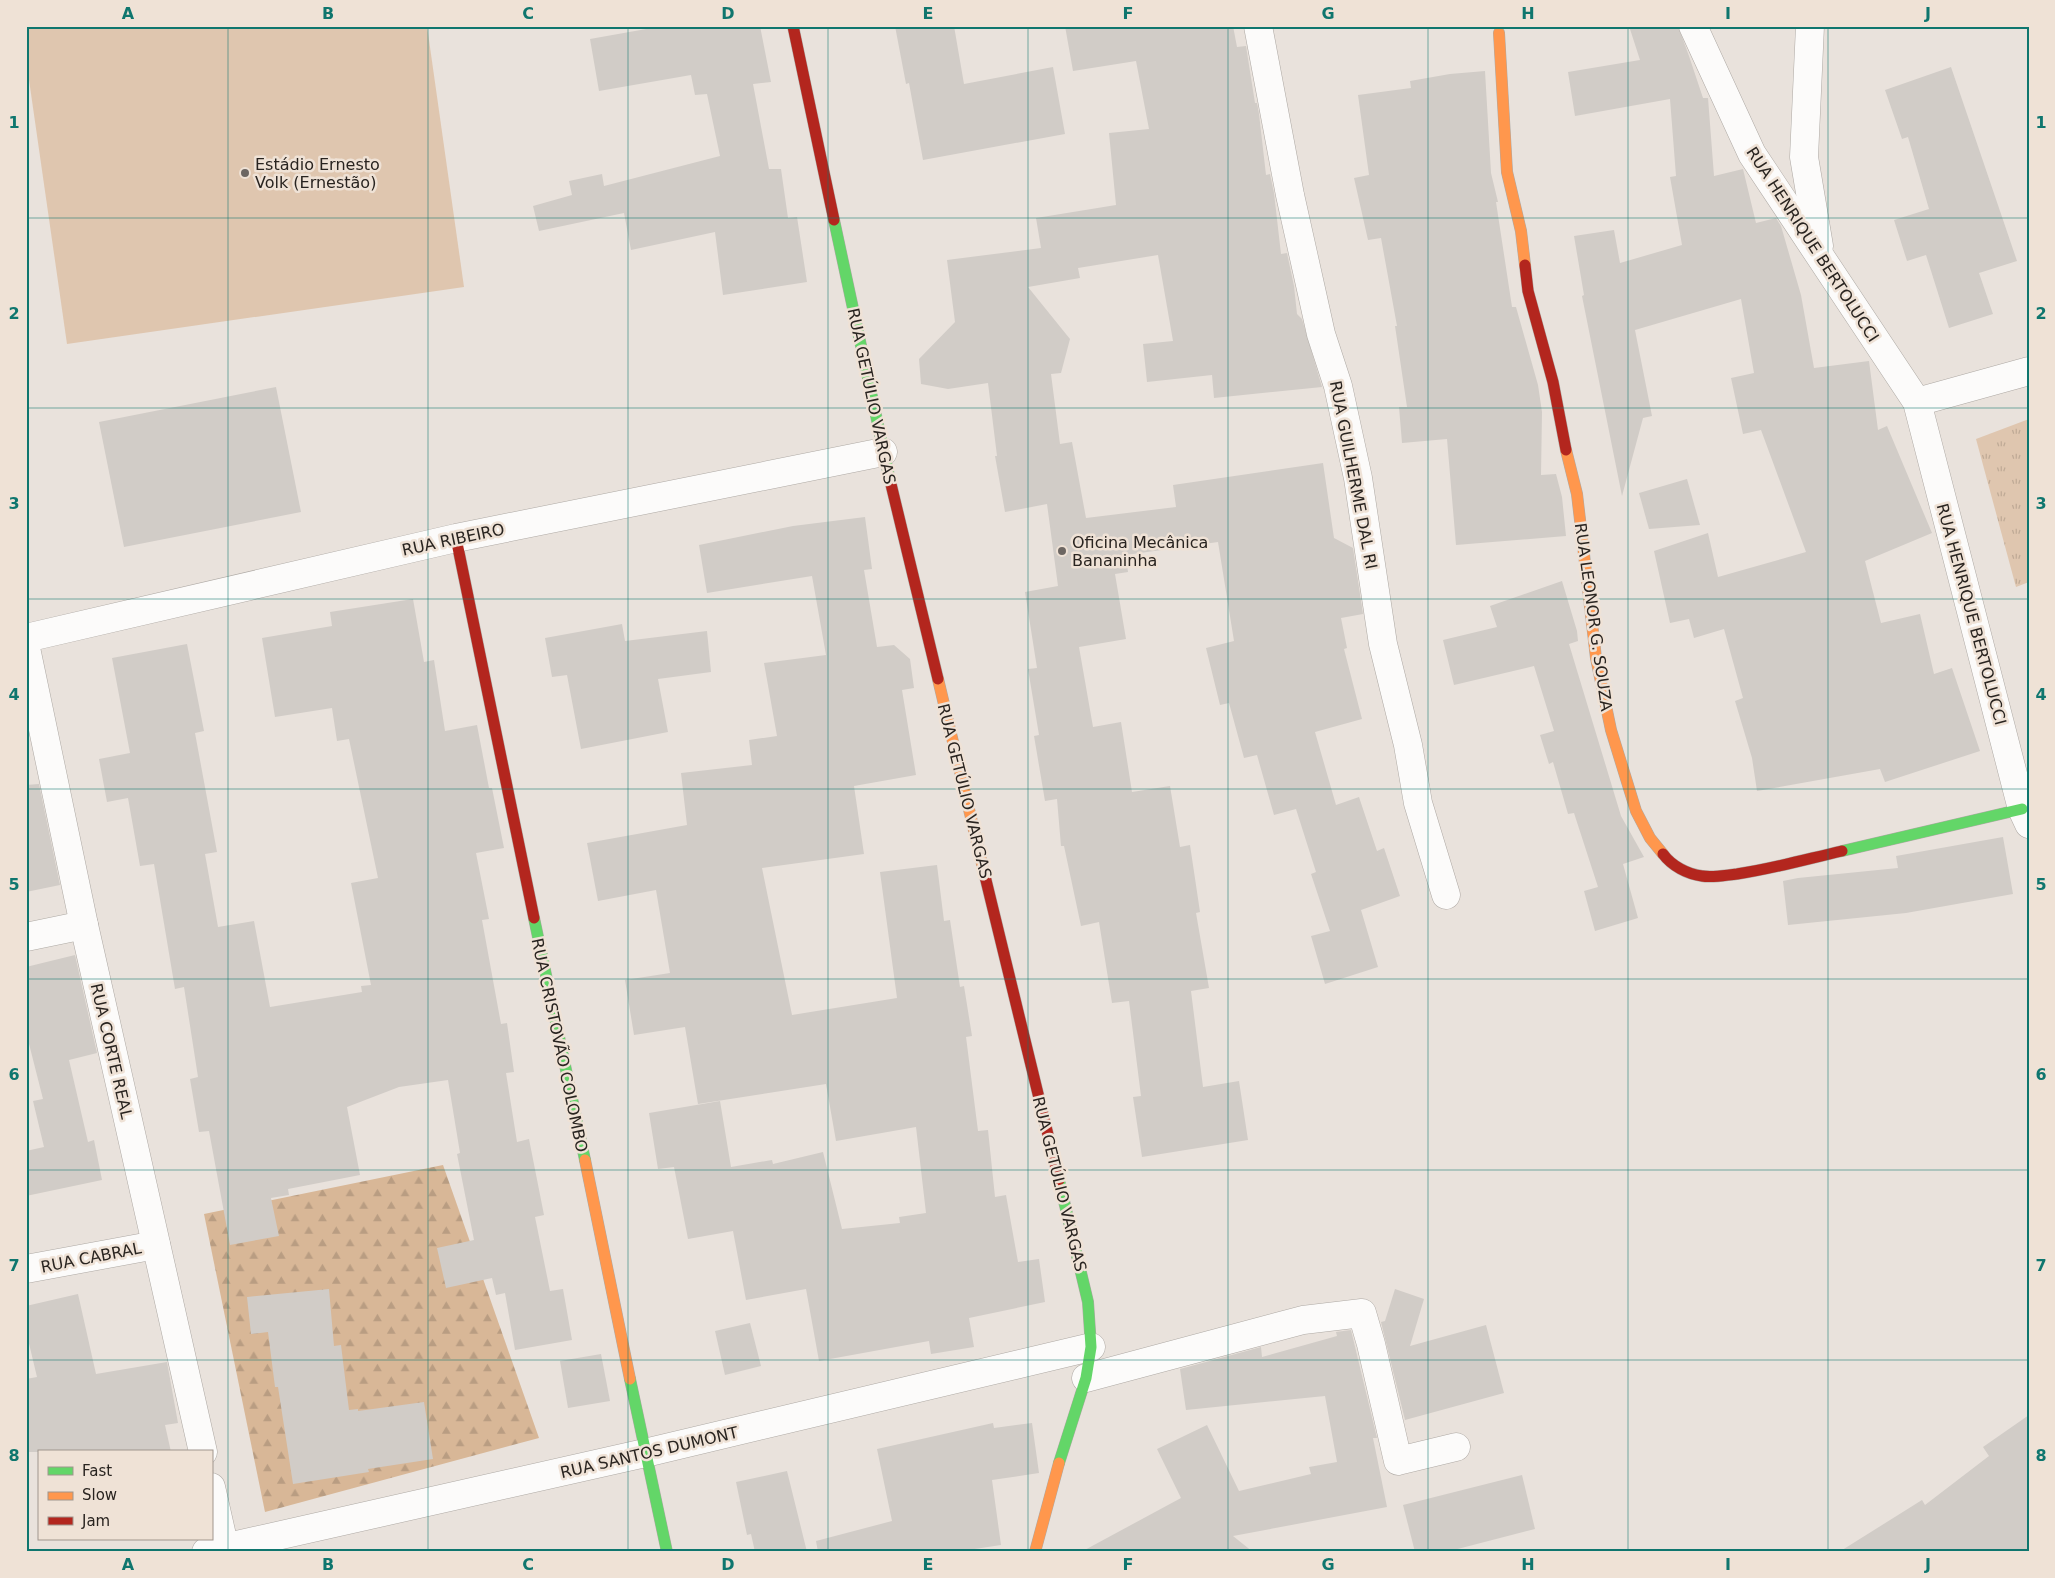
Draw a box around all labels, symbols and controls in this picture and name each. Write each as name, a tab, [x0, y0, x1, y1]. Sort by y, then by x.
text: A	[122, 4, 135, 23]
text: B	[322, 4, 334, 23]
text: C	[522, 4, 534, 23]
text: D	[721, 4, 735, 23]
text: E	[923, 4, 933, 23]
text: F	[1123, 4, 1133, 23]
text: G	[1321, 4, 1335, 23]
text: H	[1521, 4, 1535, 23]
text: I	[1725, 4, 1731, 23]
text: J	[1924, 4, 1931, 23]
text: 1	[8, 113, 20, 132]
text: 1	[2035, 113, 2047, 132]
street label: RUA HENRIQUE BERTOLUCCI	[1742, 143, 1883, 345]
place label: Estádio Ernesto Volk (Ernestão)	[255, 155, 380, 192]
marker: Estádio Ernesto Volk (Ernestão)	[239, 167, 251, 179]
text: 2	[8, 304, 20, 323]
text: 2	[2035, 304, 2047, 323]
street label: RUA GETÚLIO VARGAS	[844, 306, 899, 486]
street label: RUA GUILHERME DAL RI	[1326, 379, 1381, 571]
text: 3	[8, 494, 20, 513]
text: 3	[2035, 494, 2047, 513]
street label: RUA HENRIQUE BERTOLUCCI	[1933, 501, 2010, 727]
street label: RUA RIBEIRO	[400, 519, 506, 560]
street label: RUA LEONOR G. SOUZA	[1571, 522, 1616, 712]
place label: Oficina Mecânica Bananinha	[1072, 533, 1208, 570]
marker: Oficina Mecânica Bananinha	[1056, 545, 1068, 557]
text: 4	[8, 685, 20, 704]
text: 4	[2035, 685, 2047, 704]
street label: RUA GETÚLIO VARGAS	[934, 702, 995, 881]
text: 5	[8, 875, 20, 894]
text: 5	[2035, 875, 2047, 894]
street label: RUA CRISTOVÃO COLOMBO	[528, 936, 591, 1154]
street label: RUA CORTE REAL	[87, 981, 136, 1121]
text: 6	[8, 1065, 20, 1084]
text: 6	[2035, 1065, 2047, 1084]
street label: RUA GETÚLIO VARGAS	[1029, 1095, 1090, 1274]
street label: RUA CABRAL	[39, 1238, 143, 1277]
text: 7	[8, 1256, 20, 1275]
text: 7	[2035, 1256, 2047, 1275]
street label: RUA SANTOS DUMONT	[558, 1423, 740, 1482]
text: 8	[8, 1446, 20, 1465]
text: 8	[2035, 1446, 2047, 1465]
legend	[38, 1450, 212, 1540]
text: Fast	[82, 1462, 112, 1480]
text: Slow	[82, 1486, 117, 1504]
text: Jam	[81, 1512, 110, 1530]
text: A	[122, 1555, 135, 1574]
text: B	[322, 1555, 334, 1574]
text: C	[522, 1555, 534, 1574]
text: D	[721, 1555, 735, 1574]
text: E	[923, 1555, 933, 1574]
text: F	[1123, 1555, 1133, 1574]
text: G	[1321, 1555, 1335, 1574]
text: H	[1521, 1555, 1535, 1574]
text: I	[1725, 1555, 1731, 1574]
text: J	[1924, 1555, 1931, 1574]

